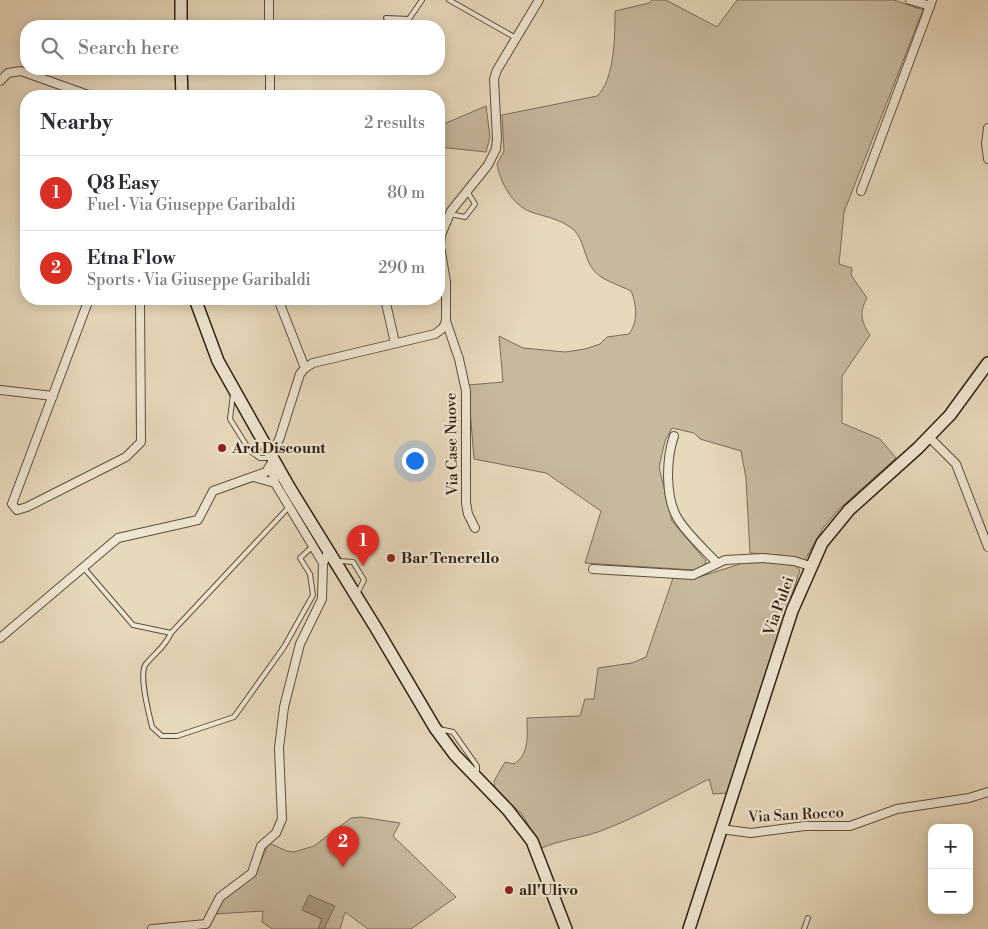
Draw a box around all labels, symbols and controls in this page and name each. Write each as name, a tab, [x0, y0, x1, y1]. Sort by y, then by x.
search box	[20, 20, 445, 75]
icon: search	[38, 34, 66, 62]
text: Search here	[78, 36, 179, 60]
text: Nearby	[40, 110, 113, 136]
text: 2 results	[364, 113, 425, 133]
text: Q8 Easy	[87, 171, 159, 195]
text: 1	[52, 183, 60, 203]
text: 80 m	[387, 183, 425, 203]
text: Fuel · Via Giuseppe Garibaldi	[87, 195, 296, 215]
text: Etna Flow	[87, 246, 176, 270]
text: 2	[51, 258, 61, 278]
text: 290 m	[378, 258, 425, 278]
text: Sports · Via Giuseppe Garibaldi	[87, 270, 311, 290]
street label: Via Case Nuove	[442, 392, 462, 497]
place label: Ard Discount	[231, 439, 326, 458]
marker: Ard Discount	[216, 442, 228, 454]
your location	[402, 448, 428, 474]
pin: 1	[347, 525, 379, 566]
place label: Bar Tenerello	[401, 549, 499, 568]
marker: Bar Tenerello	[385, 552, 397, 564]
street label: Via Pulei	[759, 574, 798, 639]
street label: Via San Rocco	[747, 803, 844, 827]
map controls	[928, 824, 973, 914]
button: +	[928, 824, 973, 869]
pin: 2	[327, 826, 359, 867]
button: −	[928, 869, 973, 914]
place label: all'Ulivo	[519, 881, 578, 900]
marker: all'Ulivo	[503, 884, 515, 896]

